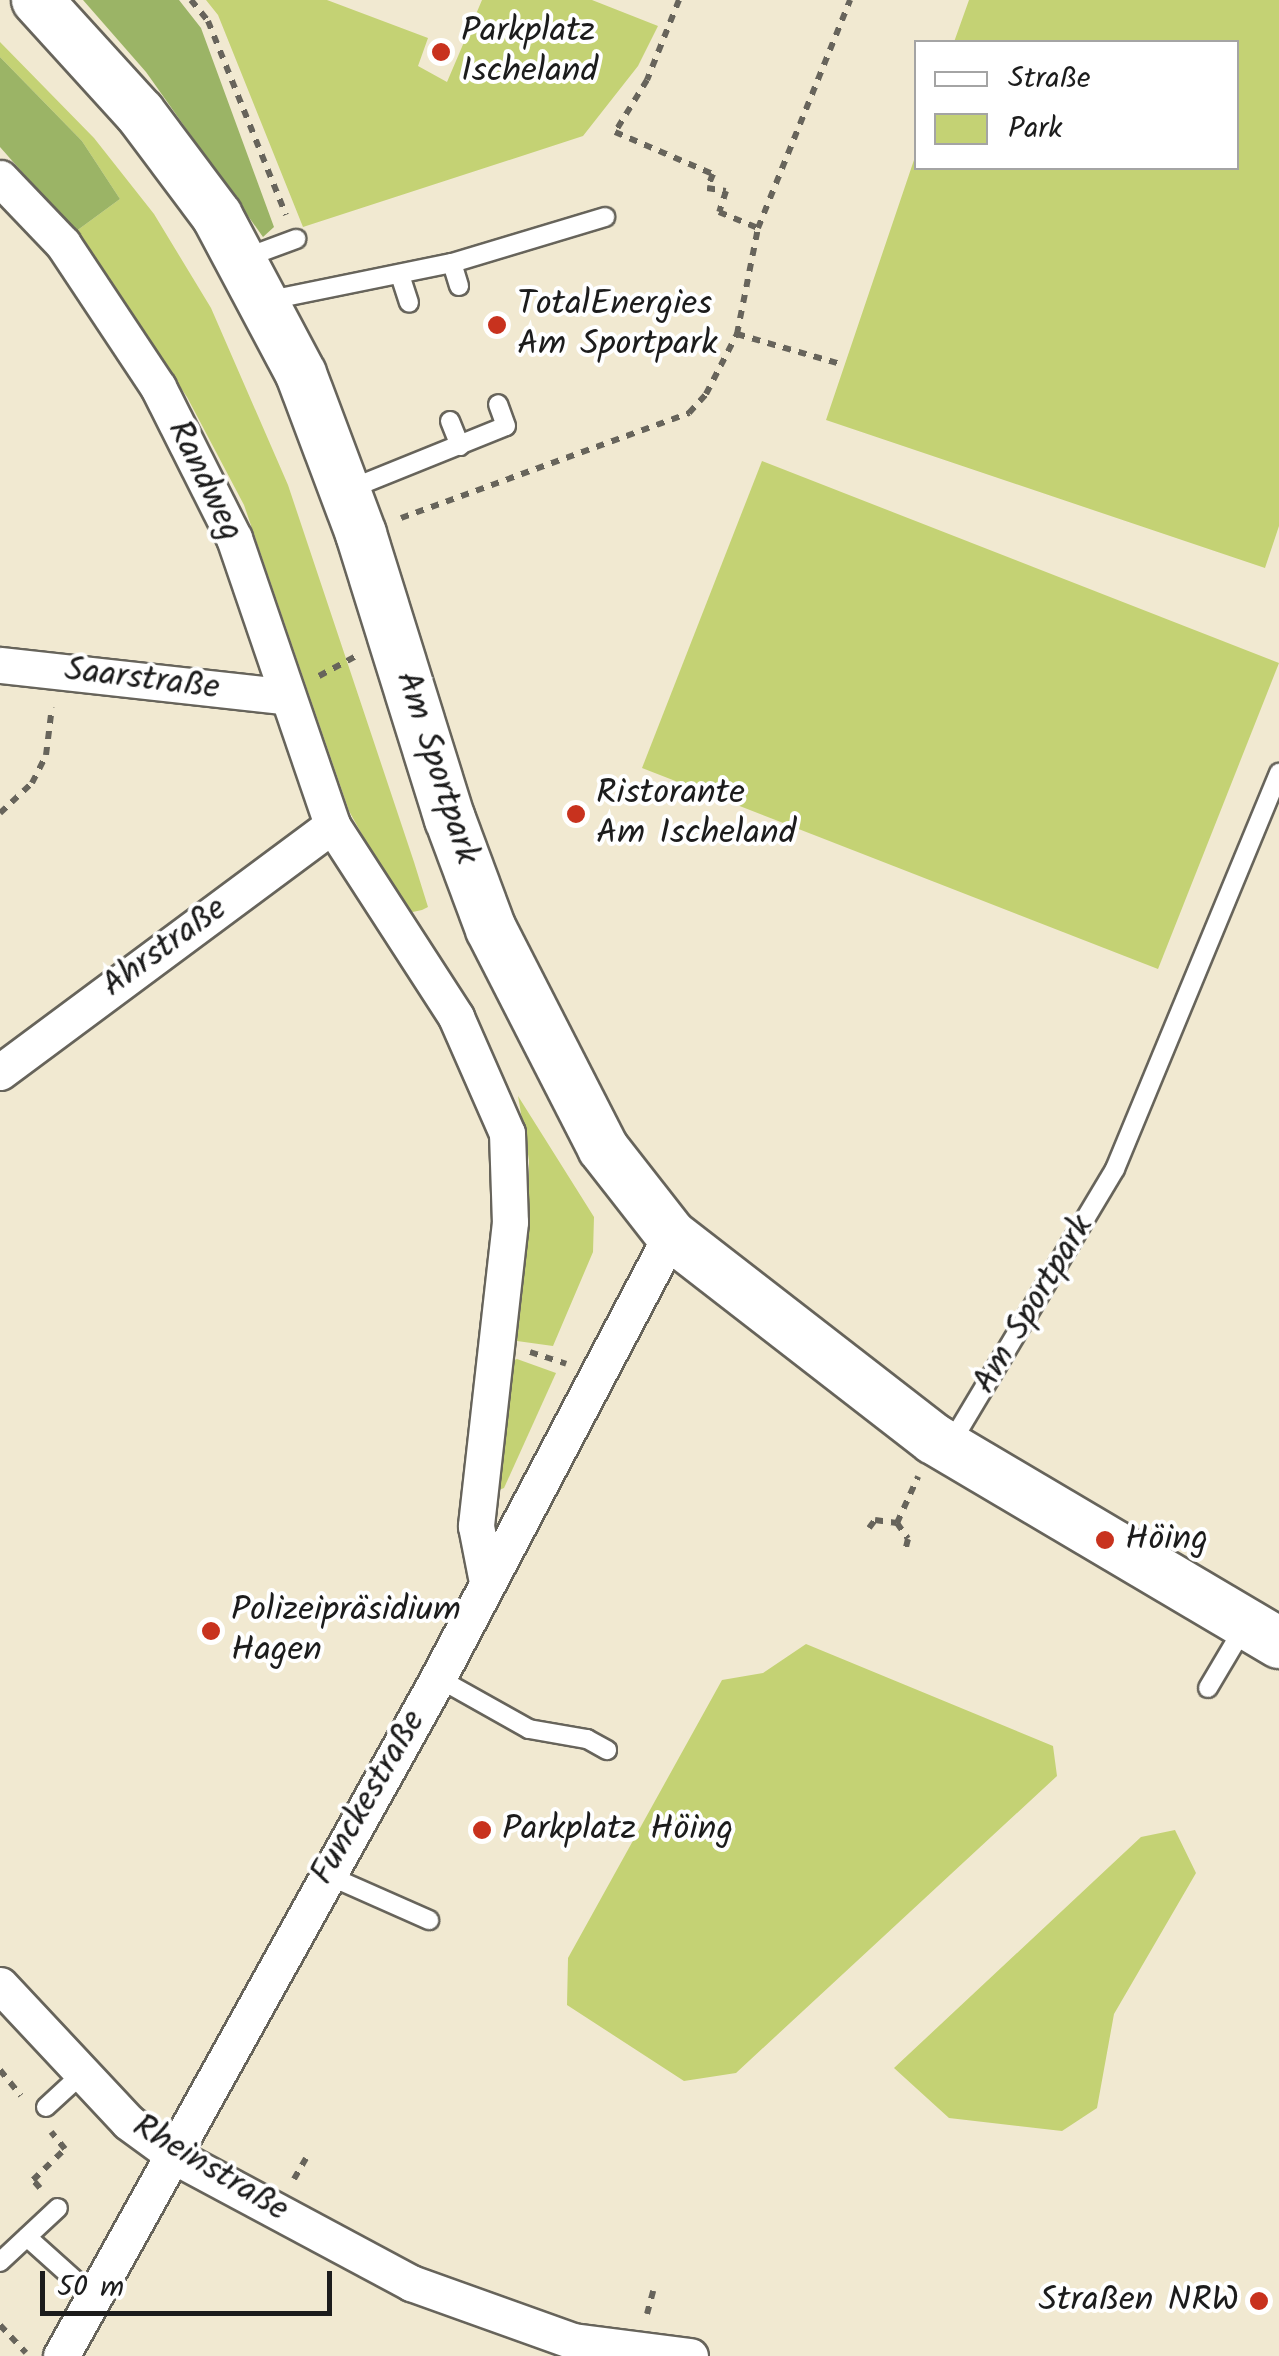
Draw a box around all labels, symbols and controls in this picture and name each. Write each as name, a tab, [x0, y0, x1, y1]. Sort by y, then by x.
place label: Parkplatz Ischeland	[461, 11, 598, 93]
legend	[914, 40, 1239, 170]
marker: Parkplatz Ischeland	[430, 41, 452, 63]
text: Straße	[1008, 55, 1091, 103]
text: Park	[1008, 105, 1062, 153]
place label: TotalEnergies Am Sportpark	[517, 284, 718, 366]
marker: TotalEnergies Am Sportpark	[486, 314, 508, 336]
street label: Randweg	[157, 414, 251, 548]
street label: Saarstraße	[62, 650, 222, 710]
street label: Am Sportpark	[385, 666, 487, 870]
place label: Ristorante Am Ischeland	[596, 773, 796, 855]
marker: Ristorante Am Ischeland	[565, 803, 587, 825]
street label: Ahrstraße	[94, 889, 236, 1007]
street label: Am Sportpark	[964, 1208, 1104, 1402]
place label: Höing	[1125, 1519, 1208, 1561]
marker: Höing	[1094, 1529, 1116, 1551]
place label: Polizeipräsidium Hagen	[231, 1590, 461, 1672]
marker: Polizeipräsidium Hagen	[200, 1620, 222, 1642]
street label: Funckestraße	[302, 1703, 436, 1893]
place label: Parkplatz Höing	[502, 1809, 733, 1851]
marker: Parkplatz Höing	[471, 1819, 493, 1841]
street label: Rheinstraße	[124, 2106, 296, 2232]
scale bar	[45, 2251, 338, 2313]
text: 50 m	[57, 2264, 124, 2312]
place label: Straßen NRW	[1038, 2280, 1239, 2322]
marker: Straßen NRW	[1248, 2290, 1270, 2312]

